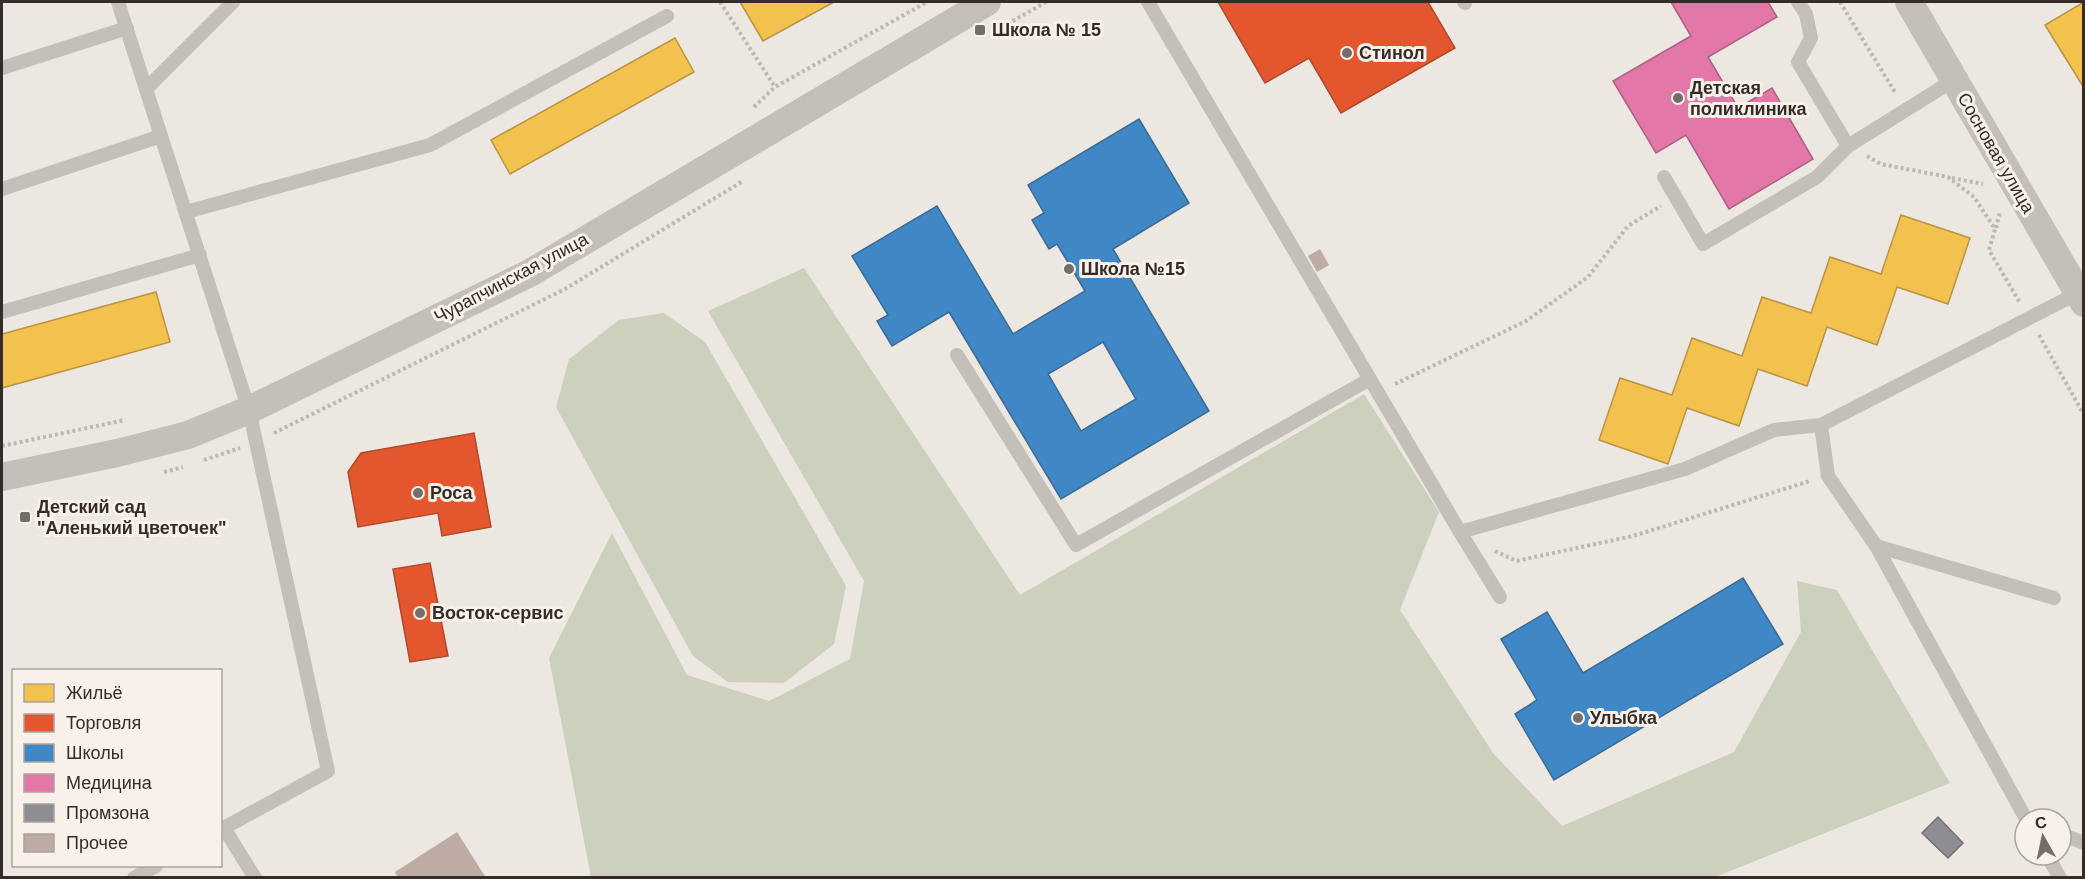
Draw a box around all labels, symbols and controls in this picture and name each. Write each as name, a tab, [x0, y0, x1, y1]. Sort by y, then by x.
place label: Школа № 15	[992, 20, 1101, 40]
marker: Школа № 15	[973, 23, 987, 37]
place label: Стинол	[1359, 43, 1425, 63]
marker: Стинол	[1340, 46, 1354, 60]
place label: Детская поликлиника	[1690, 78, 1808, 119]
street label: Сосновая улица	[1953, 89, 2039, 218]
marker: Детская поликлиника	[1671, 91, 1685, 105]
street label: Чурапчинская улица	[431, 228, 592, 327]
place label: Школа №15	[1081, 259, 1185, 279]
marker: Школа №15	[1062, 262, 1076, 276]
place label: Роса	[430, 483, 474, 503]
marker: Роса	[411, 486, 425, 500]
place label: Детский сад "Аленький цветочек"	[37, 497, 227, 538]
marker: Детский сад "Аленький цветочек"	[18, 510, 32, 524]
place label: Восток-сервис	[432, 603, 564, 623]
marker: Восток-сервис	[413, 606, 427, 620]
legend	[12, 669, 222, 867]
text: Жильё	[66, 683, 123, 703]
place label: Улыбка	[1590, 708, 1658, 728]
marker: Улыбка	[1571, 711, 1585, 725]
text: Торговля	[66, 713, 141, 733]
text: Школы	[66, 743, 124, 763]
text: Медицина	[66, 773, 153, 793]
text: Промзона	[66, 803, 150, 823]
north arrow	[2013, 807, 2073, 867]
text: С	[2034, 813, 2048, 832]
text: Прочее	[66, 833, 128, 853]

